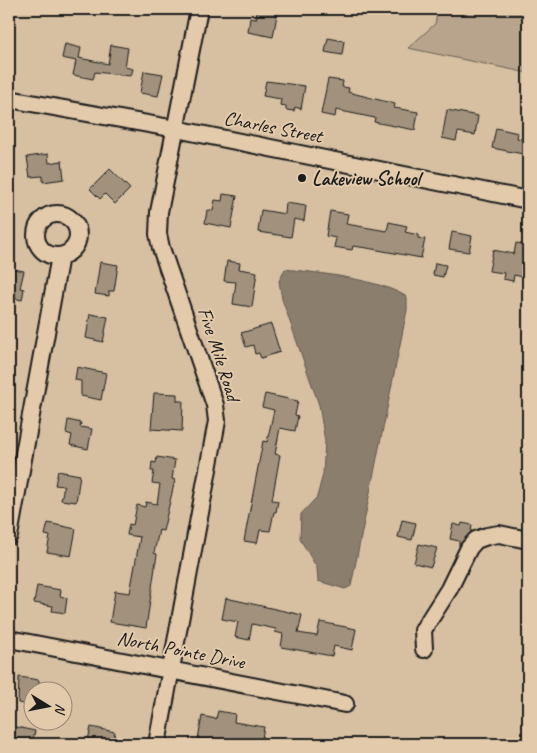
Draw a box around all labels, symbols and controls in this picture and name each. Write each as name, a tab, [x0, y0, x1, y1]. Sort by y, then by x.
street label: Charles Street	[222, 105, 326, 149]
place label: Lakeview School	[312, 166, 424, 191]
marker: Lakeview School	[296, 172, 308, 184]
street label: Five Mile Road	[192, 304, 247, 407]
street label: North Pointe Drive	[115, 625, 248, 675]
north arrow	[22, 680, 72, 730]
text: N	[51, 702, 69, 716]

